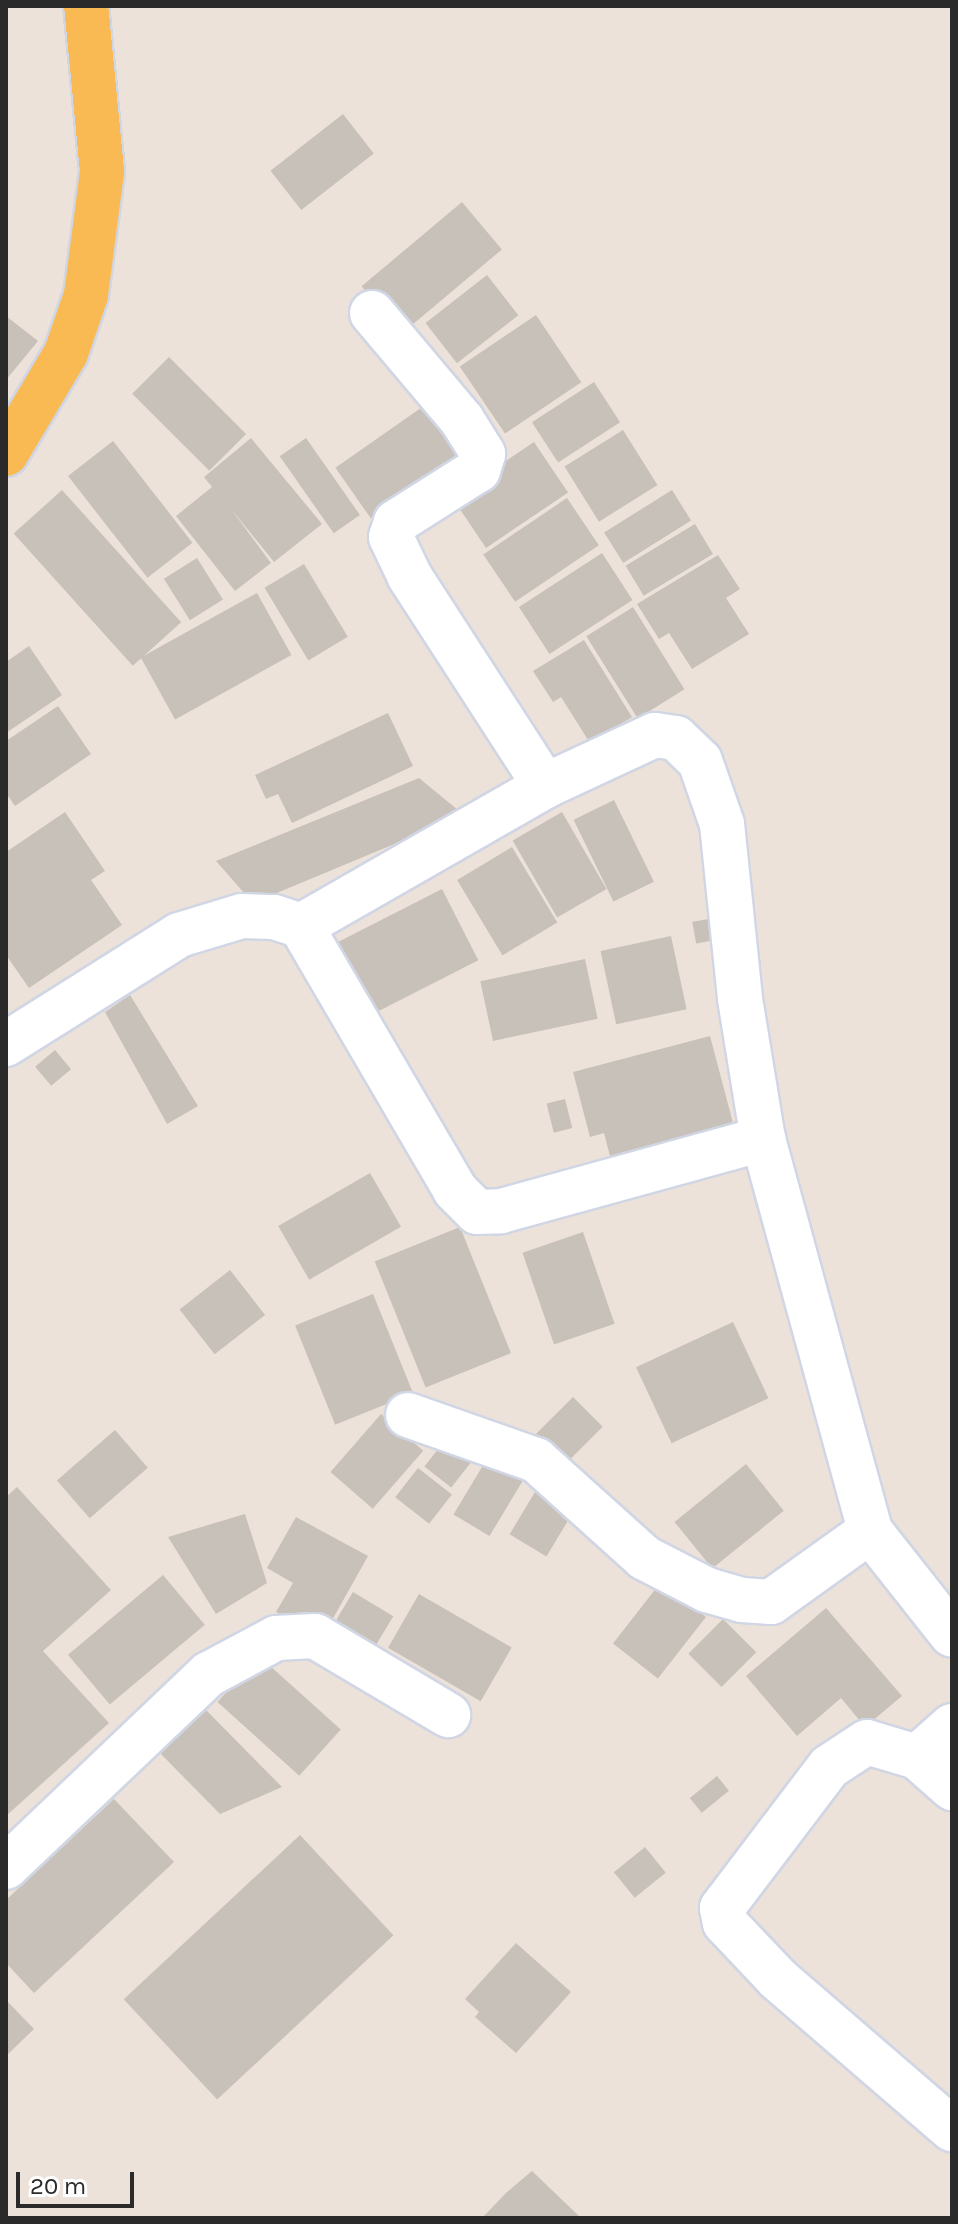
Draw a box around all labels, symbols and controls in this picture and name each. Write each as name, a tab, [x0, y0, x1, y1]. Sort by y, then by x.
scale bar	[20, 2156, 138, 2206]
text: 20 m	[30, 2172, 86, 2200]

